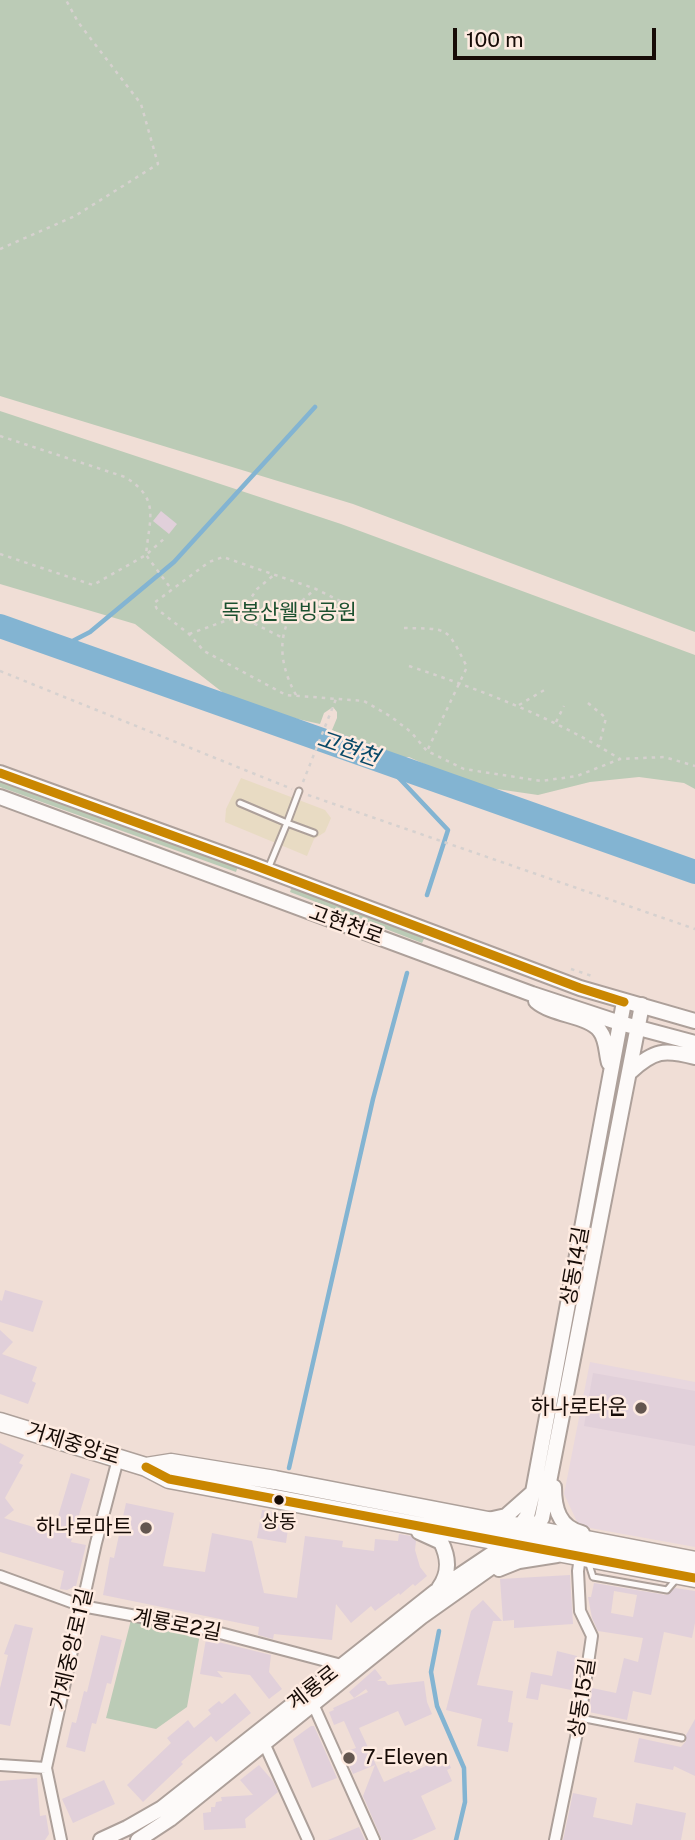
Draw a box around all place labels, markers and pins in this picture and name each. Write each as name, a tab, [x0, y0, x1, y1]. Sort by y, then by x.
place label: 하나로타운	[530, 1395, 627, 1421]
marker: 하나로타운	[633, 1400, 649, 1416]
marker: 상동	[272, 1493, 286, 1507]
place label: 상동	[262, 1511, 296, 1533]
place label: 하나로마트	[35, 1515, 132, 1541]
marker: 하나로마트	[138, 1520, 154, 1536]
place label: 7-Eleven	[363, 1745, 448, 1771]
marker: 7-Eleven	[341, 1750, 357, 1766]

